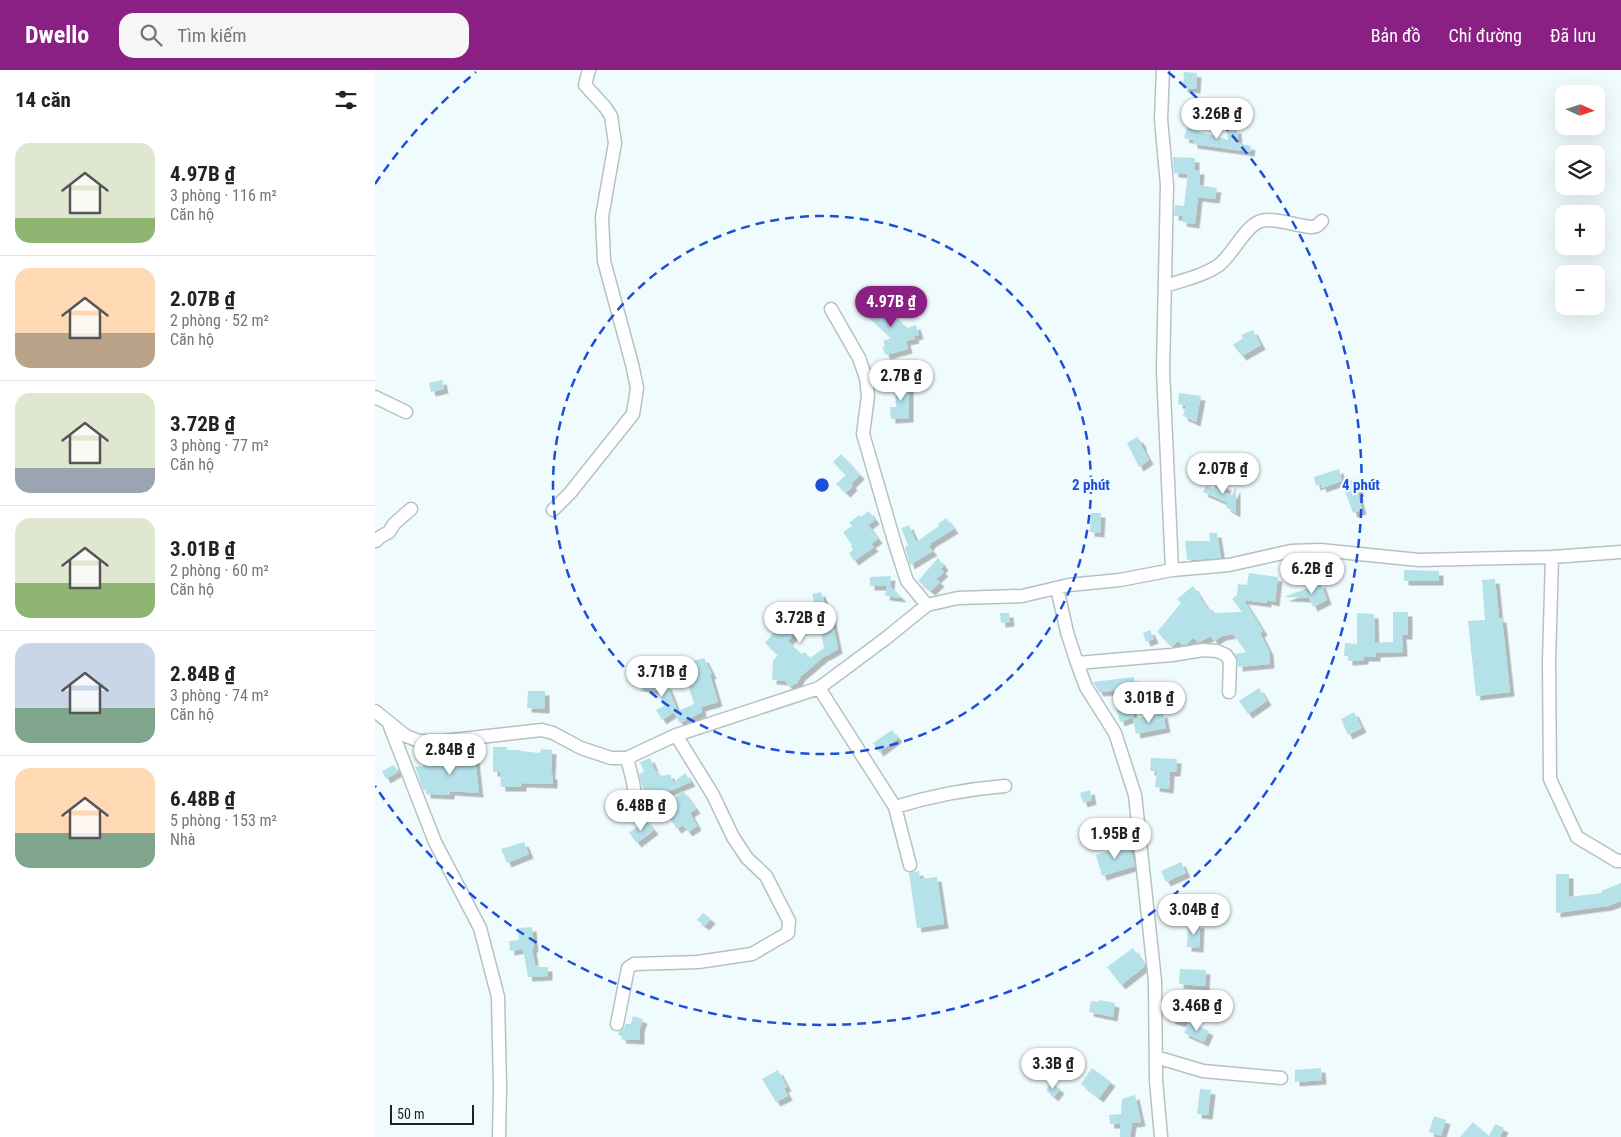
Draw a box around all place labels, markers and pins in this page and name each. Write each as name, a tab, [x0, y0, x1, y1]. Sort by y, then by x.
pin: 3.26B ₫	[1171, 98, 1263, 140]
pin: 4.97B ₫	[845, 286, 937, 328]
pin: 2.7B ₫	[860, 360, 942, 402]
pin: 2.07B ₫	[1177, 452, 1269, 495]
centre of rings	[813, 476, 831, 494]
pin: 6.2B ₫	[1271, 552, 1353, 595]
pin: 3.72B ₫	[754, 602, 846, 644]
pin: 3.71B ₫	[616, 656, 708, 698]
pin: 3.01B ₫	[1103, 682, 1195, 724]
pin: 2.84B ₫	[404, 734, 496, 776]
pin: 6.48B ₫	[595, 790, 687, 832]
pin: 1.95B ₫	[1069, 818, 1161, 860]
pin: 3.04B ₫	[1148, 894, 1240, 936]
pin: 3.46B ₫	[1151, 990, 1243, 1032]
pin: 3.3B ₫	[1012, 1048, 1094, 1090]

